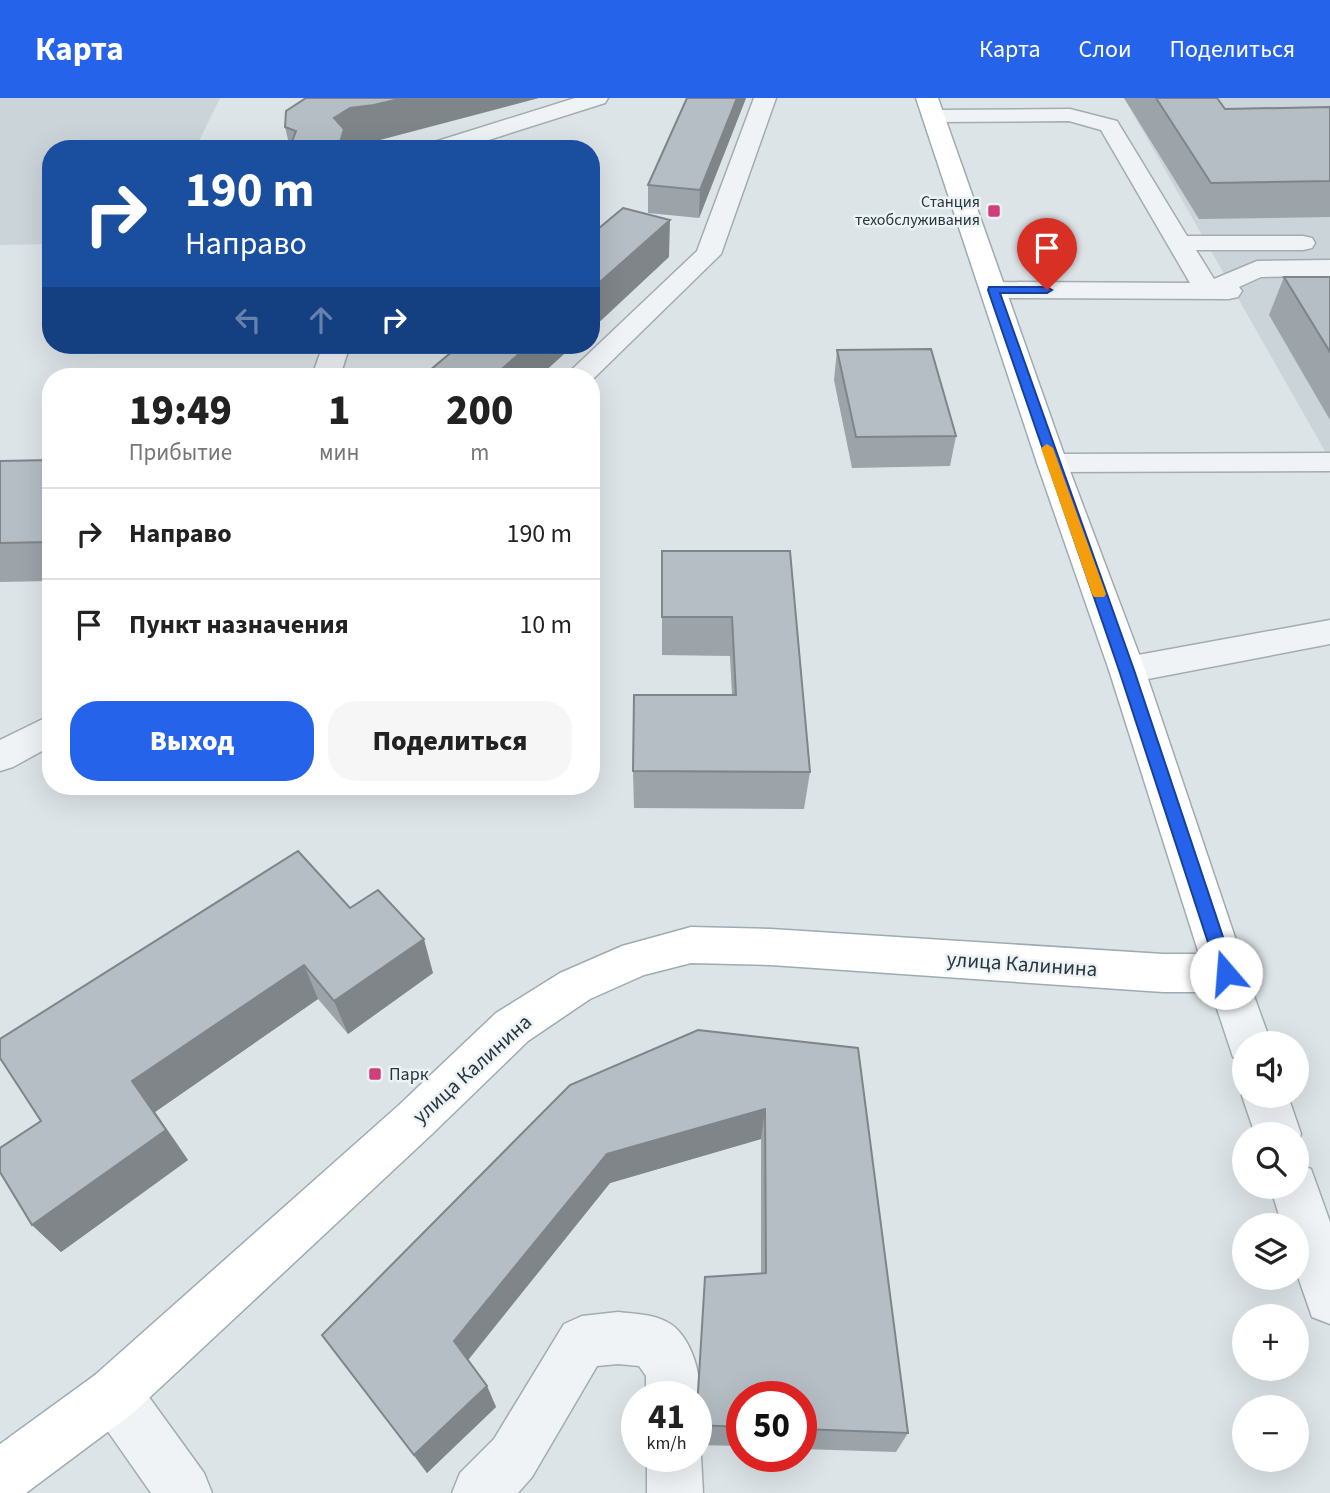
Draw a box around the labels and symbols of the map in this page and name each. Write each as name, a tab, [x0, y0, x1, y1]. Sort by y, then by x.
place label: Станция техобслуживания	[855, 191, 980, 231]
marker: Станция техобслуживания	[986, 203, 1002, 219]
pin	[1017, 218, 1077, 290]
position arrow	[1189, 936, 1263, 1010]
street label: улица Калинина	[946, 944, 1098, 984]
street label: улица Калинина	[406, 1007, 538, 1131]
place label: Парк	[389, 1062, 429, 1087]
marker: Парк	[367, 1066, 383, 1082]
speed limit sign: 50	[726, 1381, 817, 1472]

